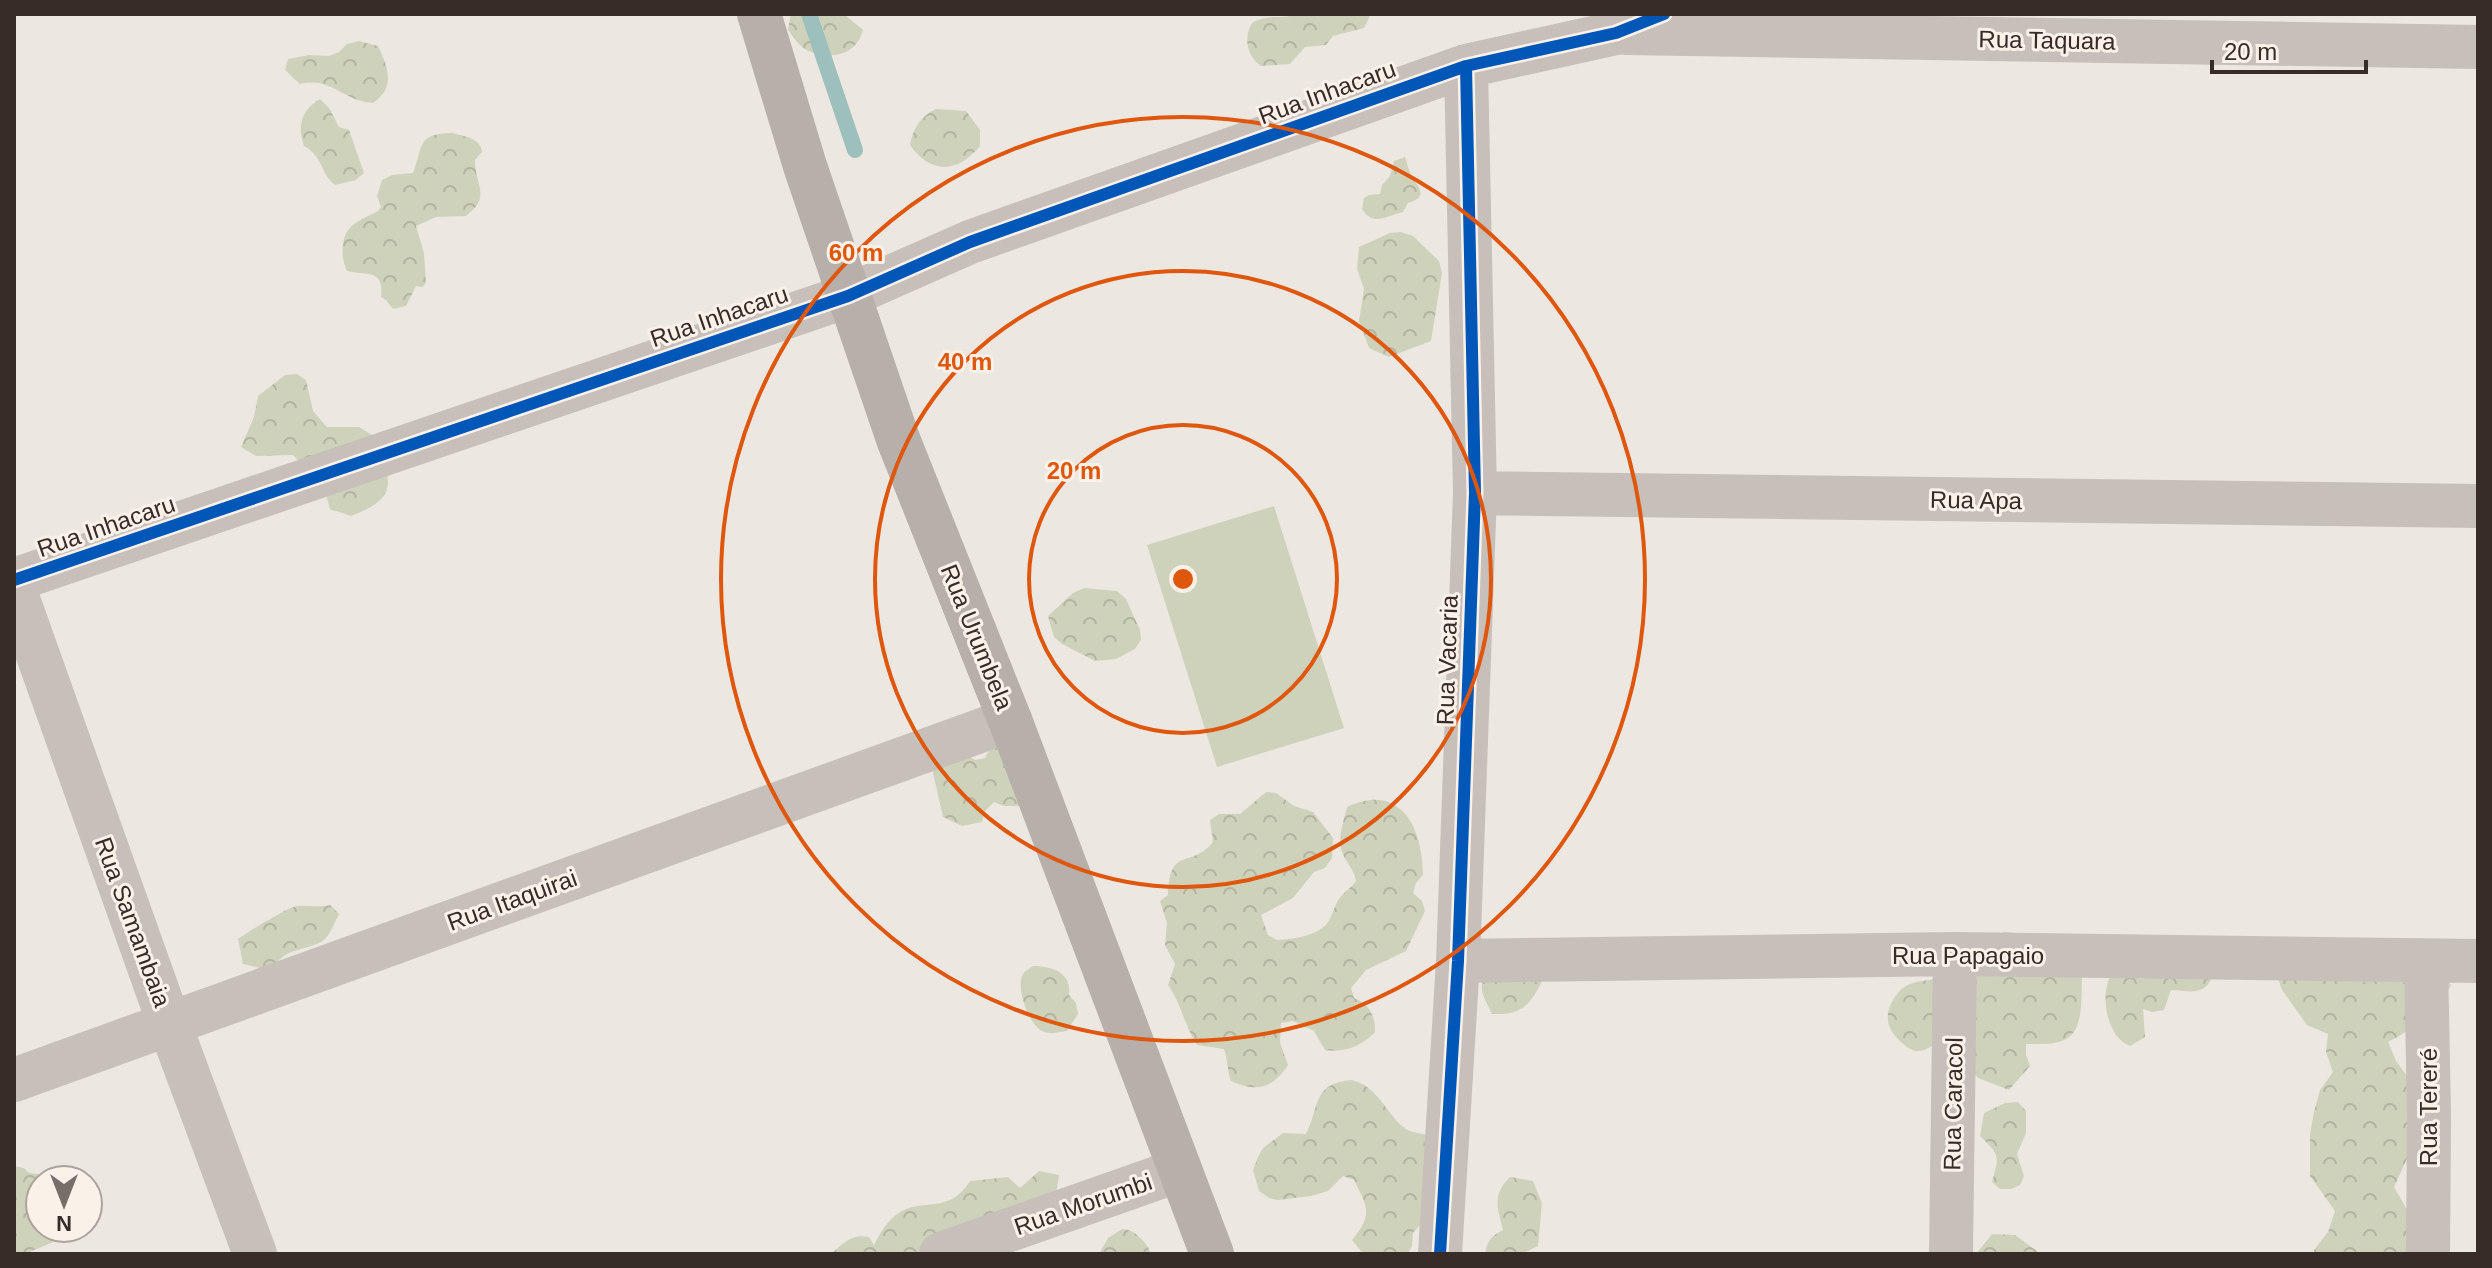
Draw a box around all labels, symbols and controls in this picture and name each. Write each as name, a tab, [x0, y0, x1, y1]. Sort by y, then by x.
scale bar	[2212, 24, 2366, 74]
street label: Rua Taquara	[1978, 25, 2116, 55]
text: 20 m	[2224, 38, 2277, 65]
street label: Rua Inhacaru	[1255, 55, 1399, 129]
text: 60 m	[829, 239, 883, 266]
street label: Rua Inhacaru	[646, 280, 792, 352]
text: 40 m	[938, 348, 992, 375]
text: 20 m	[1047, 457, 1101, 484]
street label: Rua Apa	[1930, 486, 2023, 514]
street label: Rua Inhacaru	[33, 490, 179, 562]
street label: Rua Urumbela	[936, 560, 1019, 714]
centre of rings	[1169, 565, 1197, 593]
street label: Rua Vacaria	[1431, 594, 1463, 726]
street label: Rua Samambaia	[90, 833, 176, 1011]
street label: Rua Itaquirai	[443, 864, 581, 936]
street label: Rua Papagaio	[1892, 942, 2044, 969]
street label: Rua Caracol	[1938, 1037, 1968, 1171]
street label: Rua Tereré	[2415, 1048, 2442, 1166]
north arrow	[24, 1164, 104, 1244]
street label: Rua Morumbi	[1011, 1168, 1155, 1240]
text: N	[56, 1211, 72, 1236]

